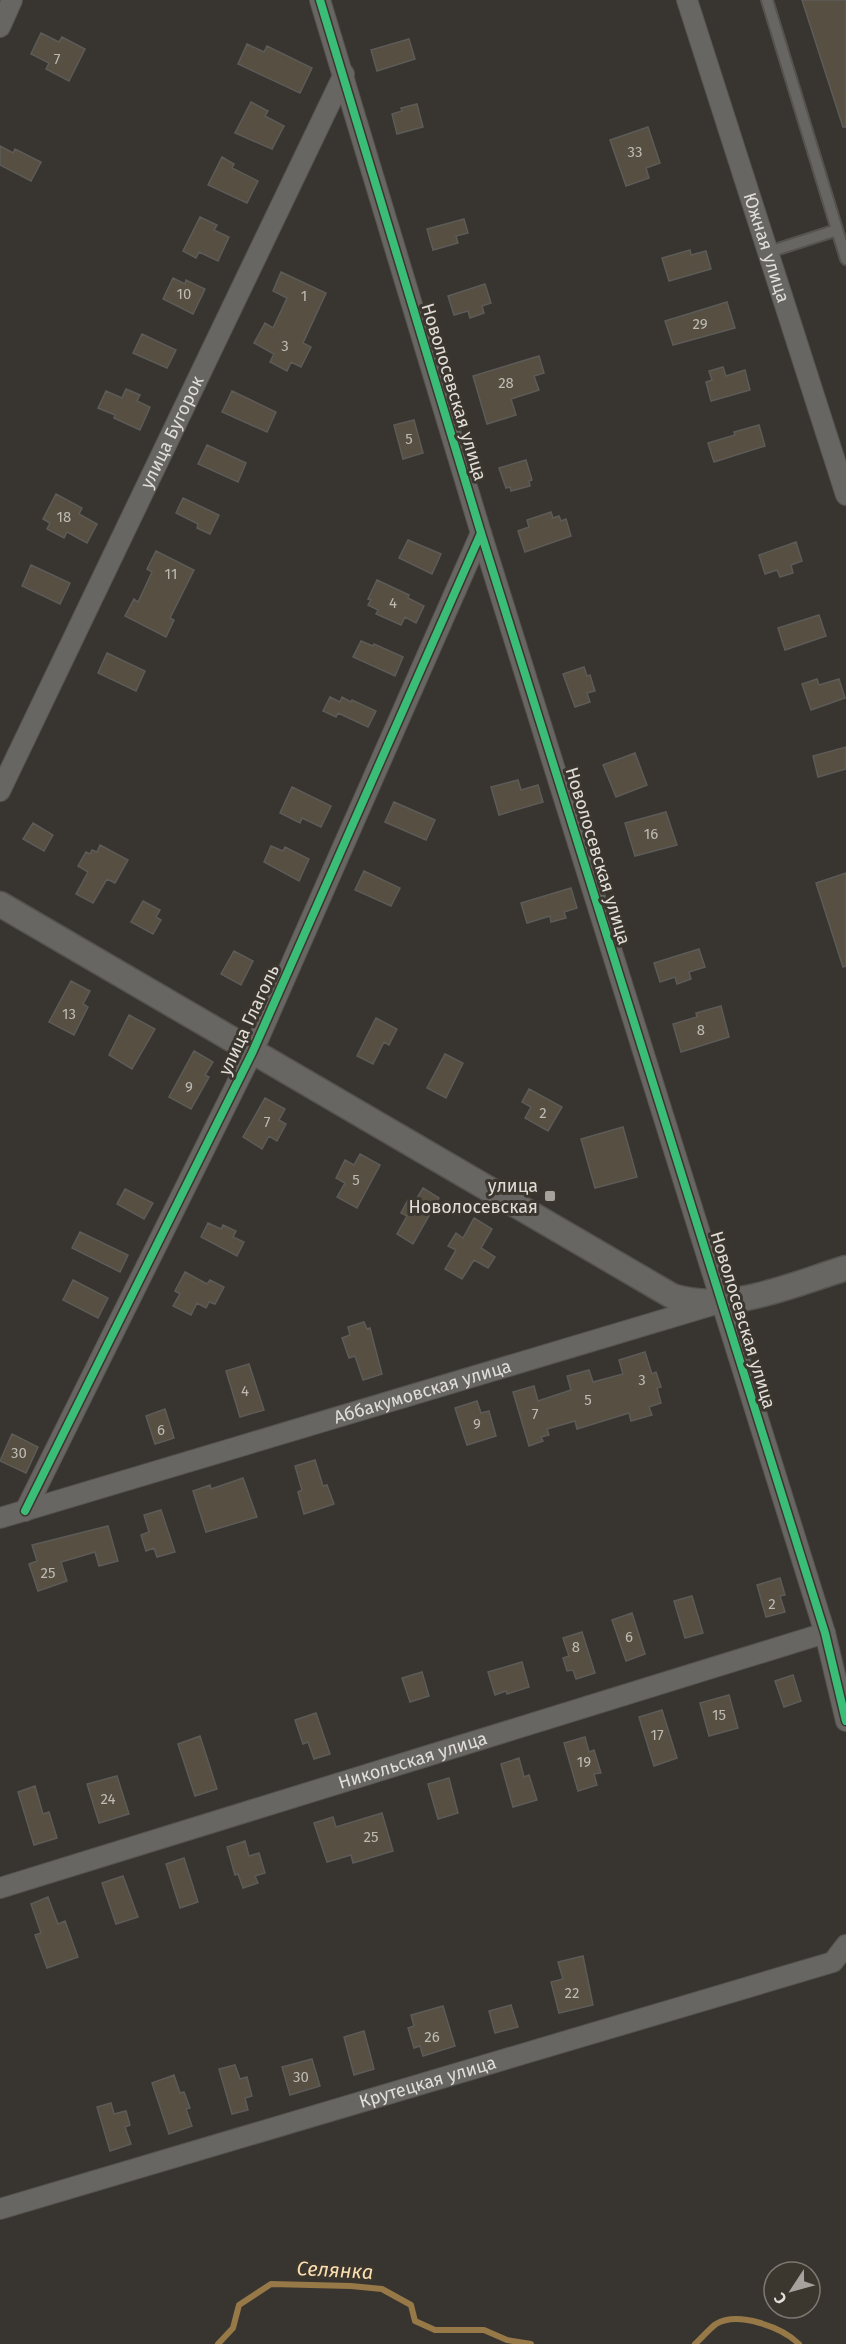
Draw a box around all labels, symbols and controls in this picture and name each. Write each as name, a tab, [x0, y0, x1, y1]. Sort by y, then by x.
house number: 7	[54, 50, 61, 68]
house number: 33	[628, 143, 642, 161]
street label: Южная улица	[739, 190, 794, 305]
house number: 10	[177, 285, 191, 303]
house number: 1	[301, 287, 307, 305]
street label: Новолосевская улица	[417, 301, 491, 483]
house number: 29	[692, 315, 708, 333]
house number: 3	[281, 337, 289, 355]
street label: улица Бугорок	[136, 372, 209, 492]
house number: 28	[498, 374, 514, 392]
house number: 5	[405, 430, 413, 448]
house number: 18	[57, 508, 71, 526]
house number: 11	[165, 565, 177, 583]
house number: 4	[389, 594, 397, 612]
street label: Новолосевская улица	[561, 765, 635, 947]
house number: 16	[644, 825, 658, 843]
street label: улица Глаголь	[214, 961, 284, 1079]
house number: 13	[62, 1005, 76, 1023]
house number: 8	[697, 1021, 705, 1039]
house number: 9	[185, 1078, 193, 1096]
house number: 2	[539, 1104, 547, 1122]
house number: 7	[264, 1113, 271, 1131]
house number: 5	[352, 1171, 360, 1189]
place label: улица Новолосевская	[408, 1175, 538, 1218]
marker: улица Новолосевская	[543, 1189, 557, 1203]
street label: Новолосевская улица	[706, 1229, 780, 1411]
street label: Аббакумовская улица	[331, 1355, 514, 1429]
house number: 3	[638, 1371, 646, 1389]
house number: 4	[241, 1382, 249, 1400]
house number: 5	[584, 1391, 592, 1409]
house number: 7	[532, 1405, 539, 1423]
house number: 9	[473, 1415, 481, 1433]
house number: 6	[157, 1421, 165, 1439]
house number: 30	[11, 1444, 27, 1462]
house number: 25	[41, 1564, 55, 1582]
house number: 2	[768, 1595, 776, 1613]
house number: 6	[625, 1628, 633, 1646]
house number: 8	[572, 1638, 580, 1656]
house number: 15	[712, 1706, 726, 1724]
house number: 17	[650, 1726, 664, 1744]
street label: Никольская улица	[336, 1727, 490, 1794]
house number: 19	[577, 1753, 591, 1771]
house number: 24	[100, 1790, 116, 1808]
house number: 25	[364, 1828, 378, 1846]
house number: 22	[565, 1984, 579, 2002]
house number: 26	[424, 2028, 440, 2046]
street label: Крутецкая улица	[356, 2051, 499, 2113]
house number: 30	[293, 2068, 309, 2086]
water label: Селянка	[296, 2256, 374, 2284]
north arrow	[762, 2260, 822, 2320]
text: С	[769, 2289, 791, 2308]

